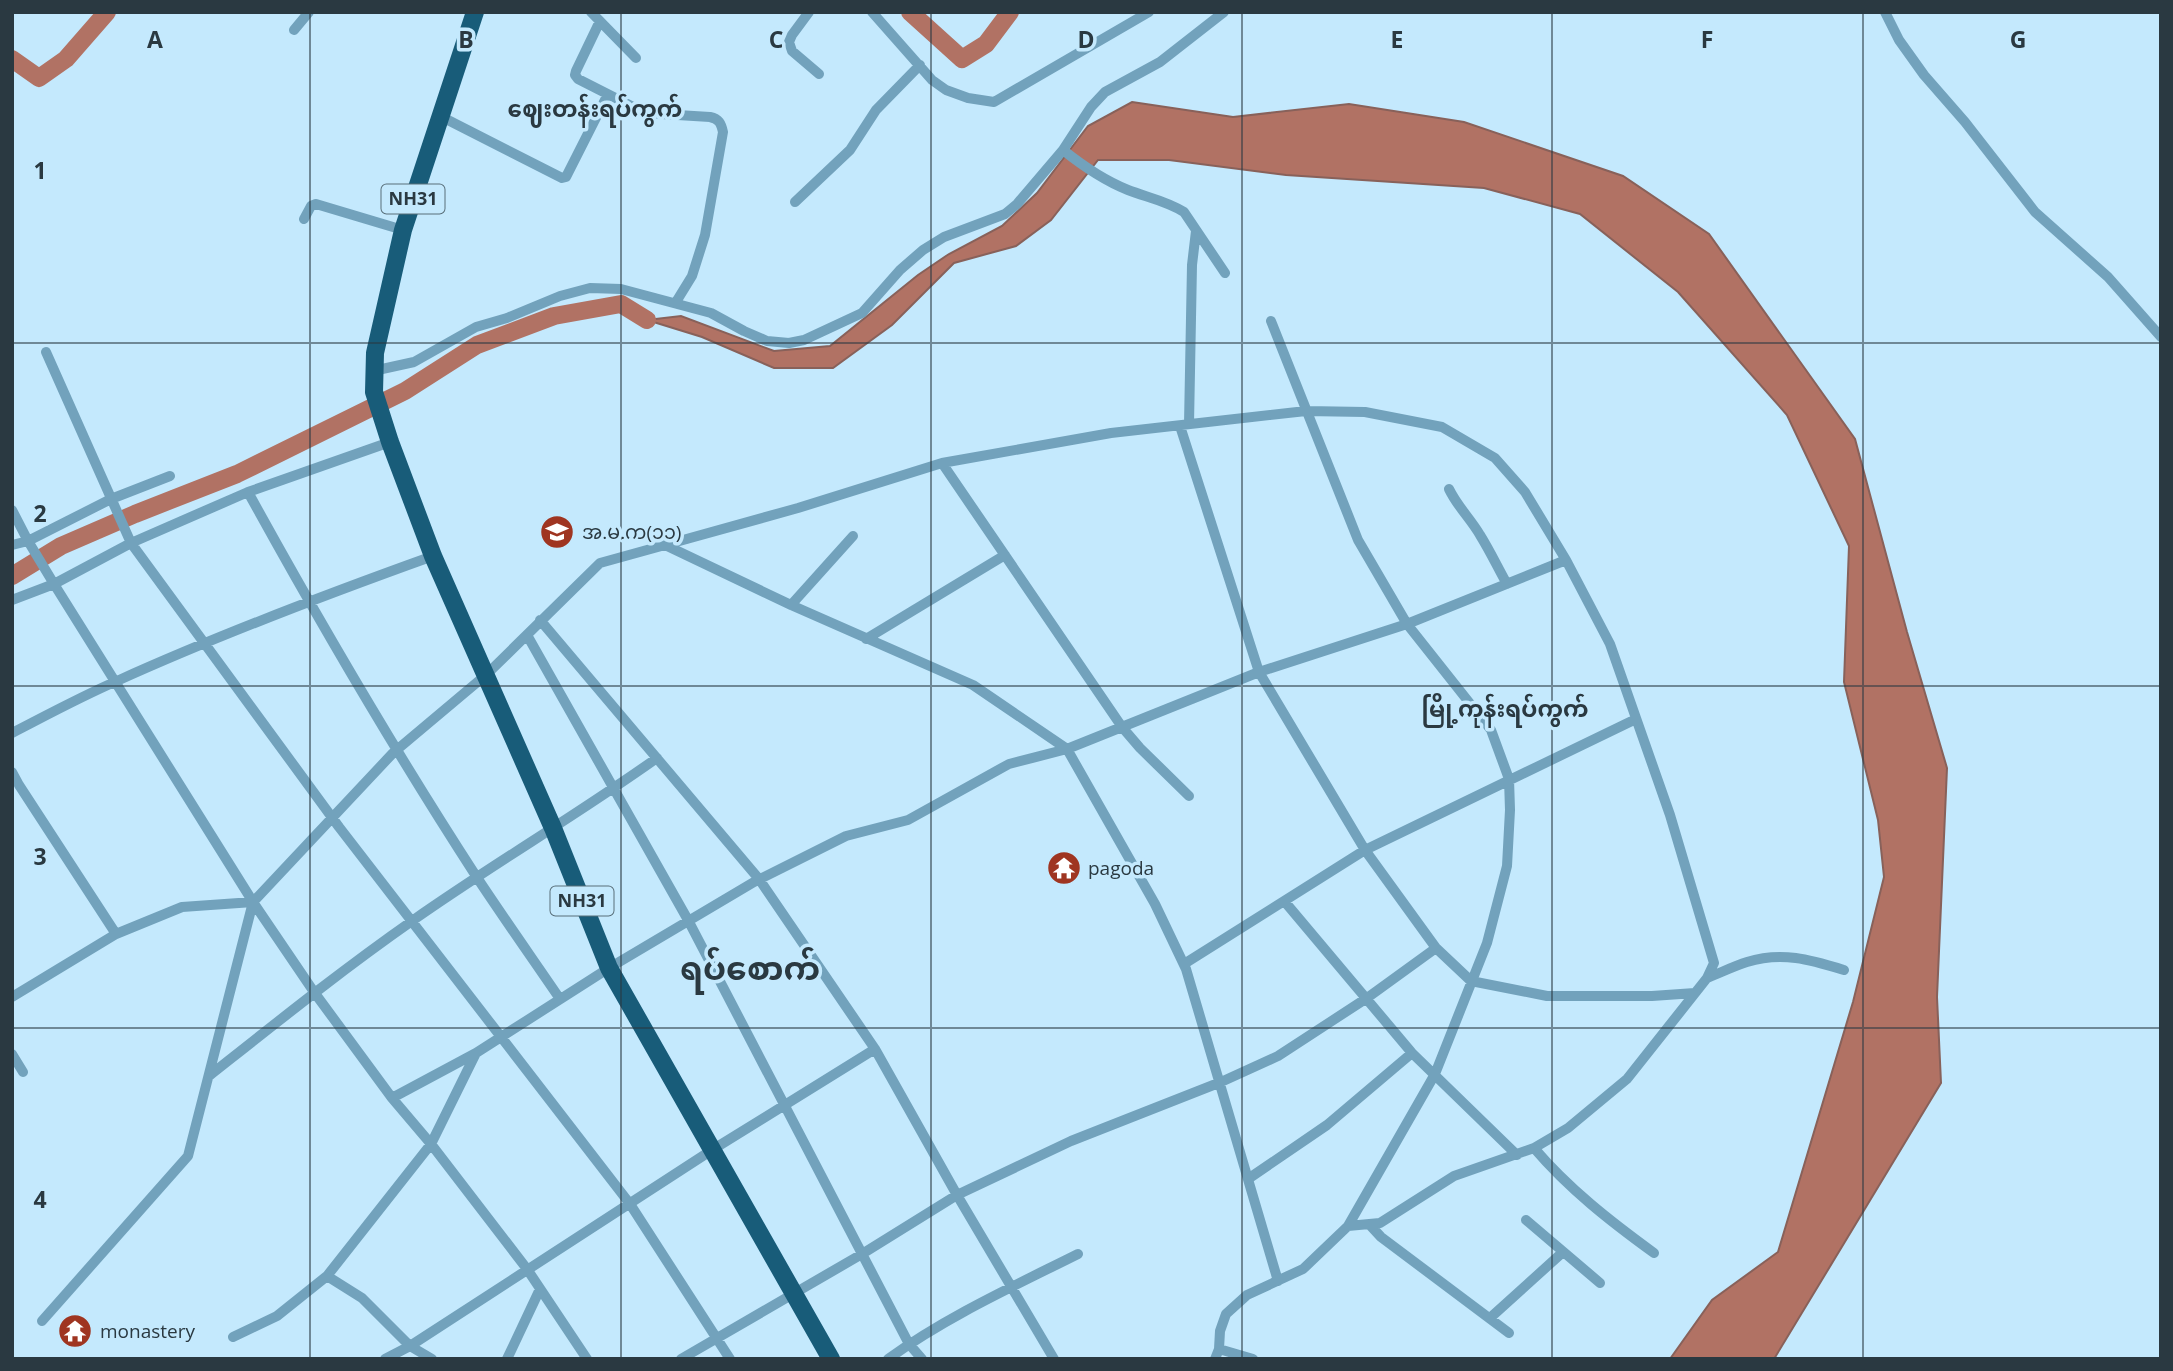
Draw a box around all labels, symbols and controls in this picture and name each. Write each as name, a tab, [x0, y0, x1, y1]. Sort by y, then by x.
text: A	[147, 23, 163, 55]
text: B	[458, 23, 474, 55]
text: C	[769, 23, 783, 55]
text: D	[1077, 23, 1095, 55]
text: E	[1391, 23, 1403, 55]
text: F	[1701, 23, 1713, 55]
text: G	[2010, 23, 2026, 55]
district label: ဈေးတန်းရပ်ကွက်	[508, 92, 682, 128]
text: 1	[33, 154, 47, 186]
road number: NH31	[382, 184, 444, 214]
text: 2	[33, 497, 47, 529]
school or university icon: အ.မ.က(၁၁)	[538, 513, 576, 551]
place label: အ.မ.က(၁၁)	[582, 519, 681, 545]
district label: မြို့ကုန်းရပ်ကွက်	[1422, 692, 1588, 728]
text: 3	[33, 840, 47, 872]
temple icon: pagoda	[1045, 849, 1083, 887]
place label: pagoda	[1088, 855, 1154, 881]
road number: NH31	[550, 887, 614, 916]
district label: ရပ်စောက်	[680, 945, 820, 995]
text: 4	[33, 1183, 47, 1215]
temple icon: monastery	[56, 1312, 94, 1350]
place label: monastery	[100, 1318, 195, 1344]

